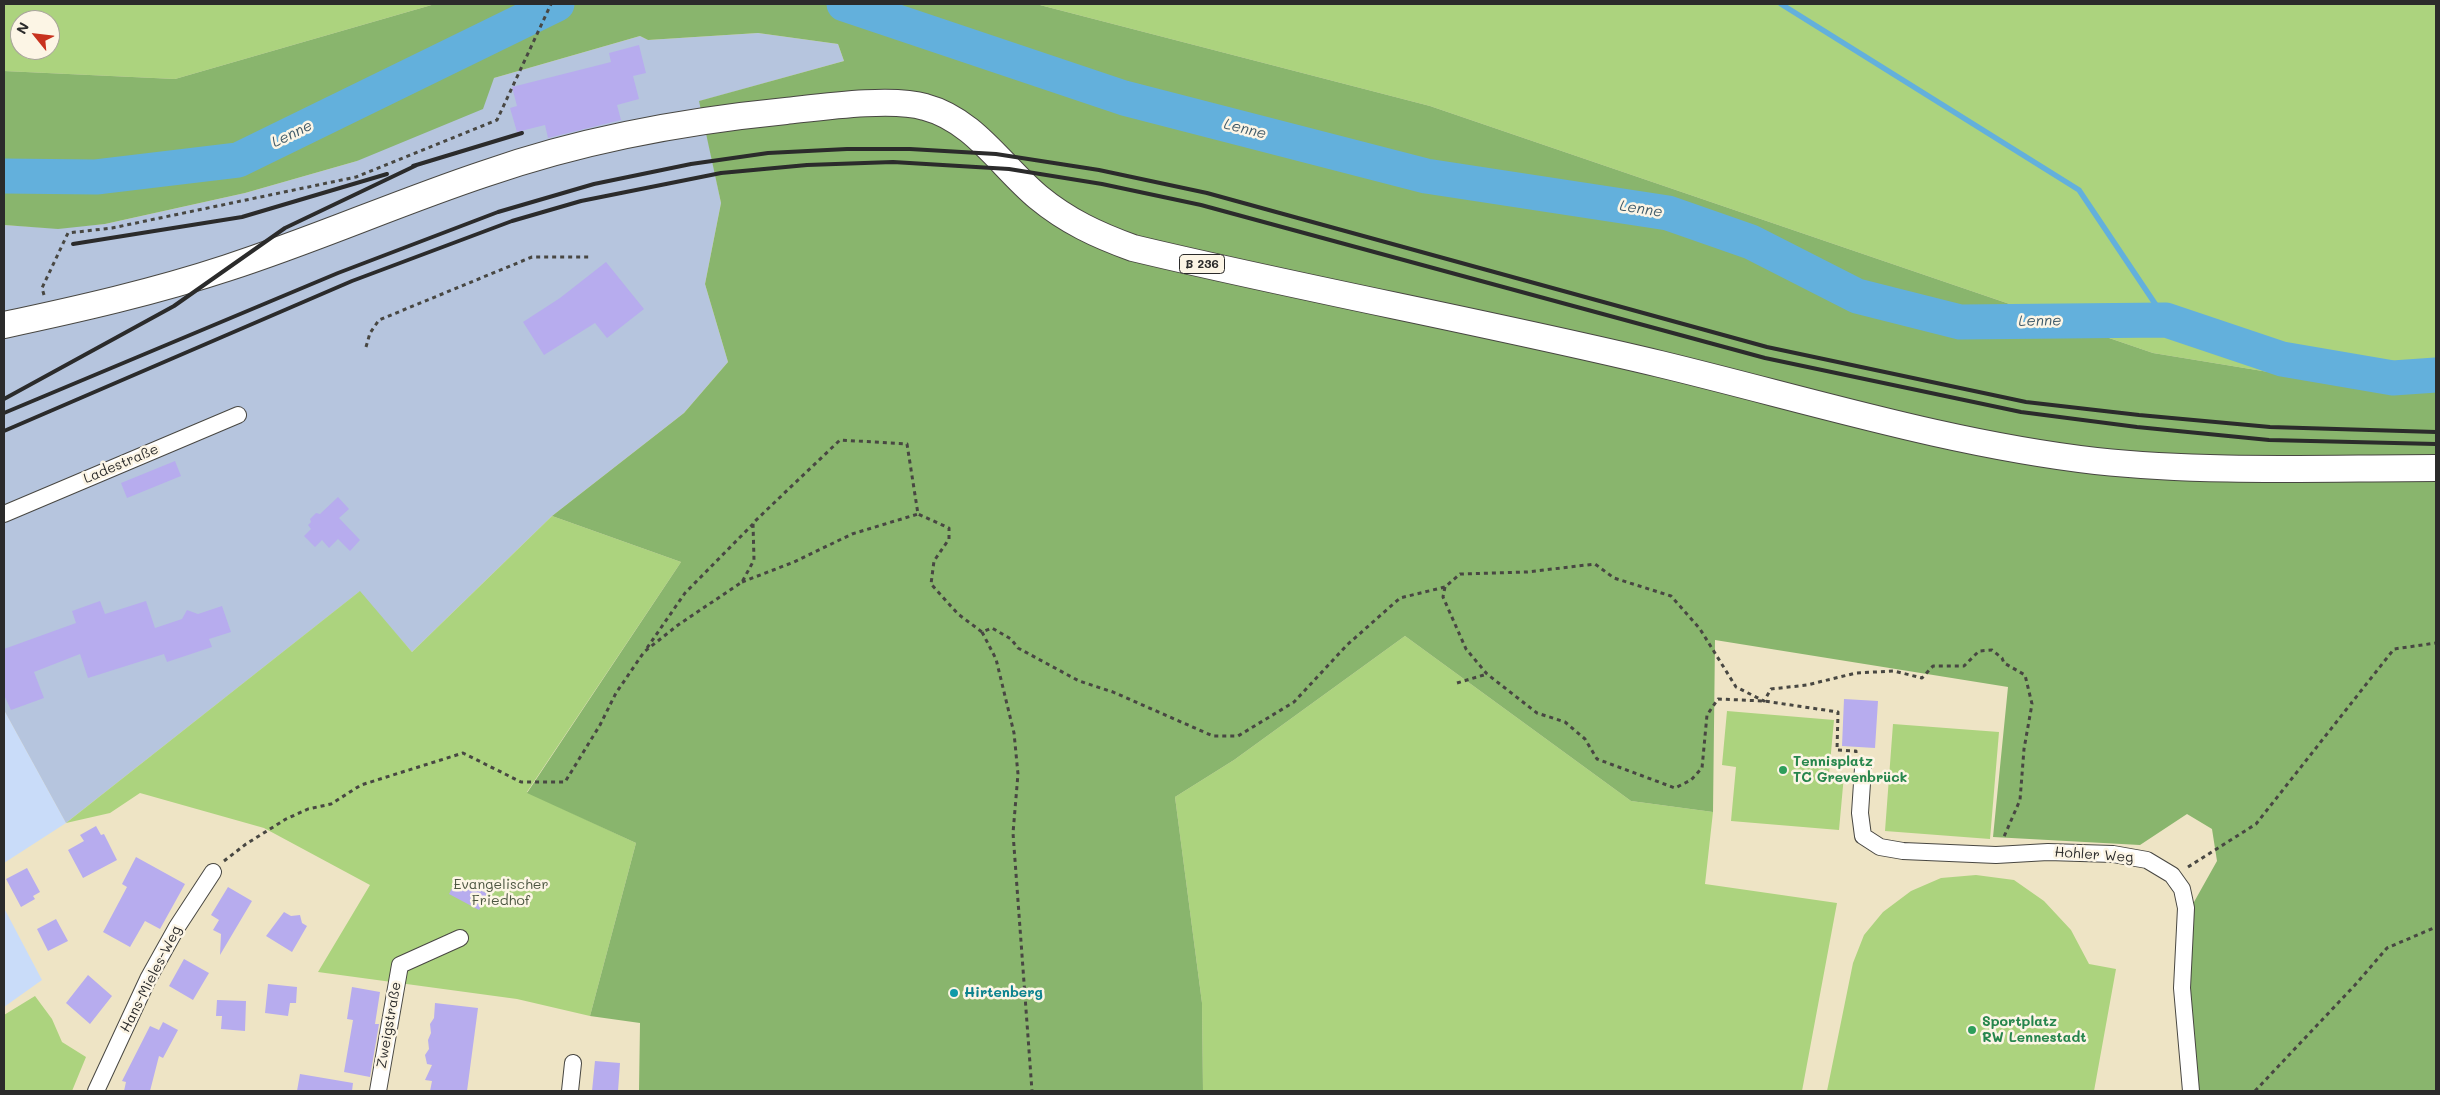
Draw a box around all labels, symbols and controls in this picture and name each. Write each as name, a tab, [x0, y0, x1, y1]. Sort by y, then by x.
north arrow	[10, 10, 60, 60]
text: N	[11, 19, 33, 37]
water label: Lenne	[1222, 115, 1268, 143]
water label: Lenne	[269, 116, 315, 152]
water label: Lenne	[1618, 197, 1664, 221]
road number: B 236	[1180, 254, 1224, 274]
water label: Lenne	[2018, 312, 2062, 330]
street label: Ladestraße	[81, 441, 161, 487]
place label: Tennisplatz TC Grevenbrück	[1793, 754, 1907, 786]
marker: Tennisplatz TC Grevenbrück	[1777, 764, 1789, 776]
street label: Hohler Weg	[2054, 844, 2134, 866]
park label: Evangelischer Friedhof	[453, 877, 549, 910]
street label: Hans-Mieles-Weg	[117, 923, 185, 1035]
street label: Zweigstraße	[373, 980, 405, 1070]
place label: Hirtenberg	[964, 985, 1043, 1001]
marker: Hirtenberg	[948, 987, 960, 999]
place label: Sportplatz RW Lennestadt	[1982, 1014, 2086, 1046]
marker: Sportplatz RW Lennestadt	[1966, 1024, 1978, 1036]

